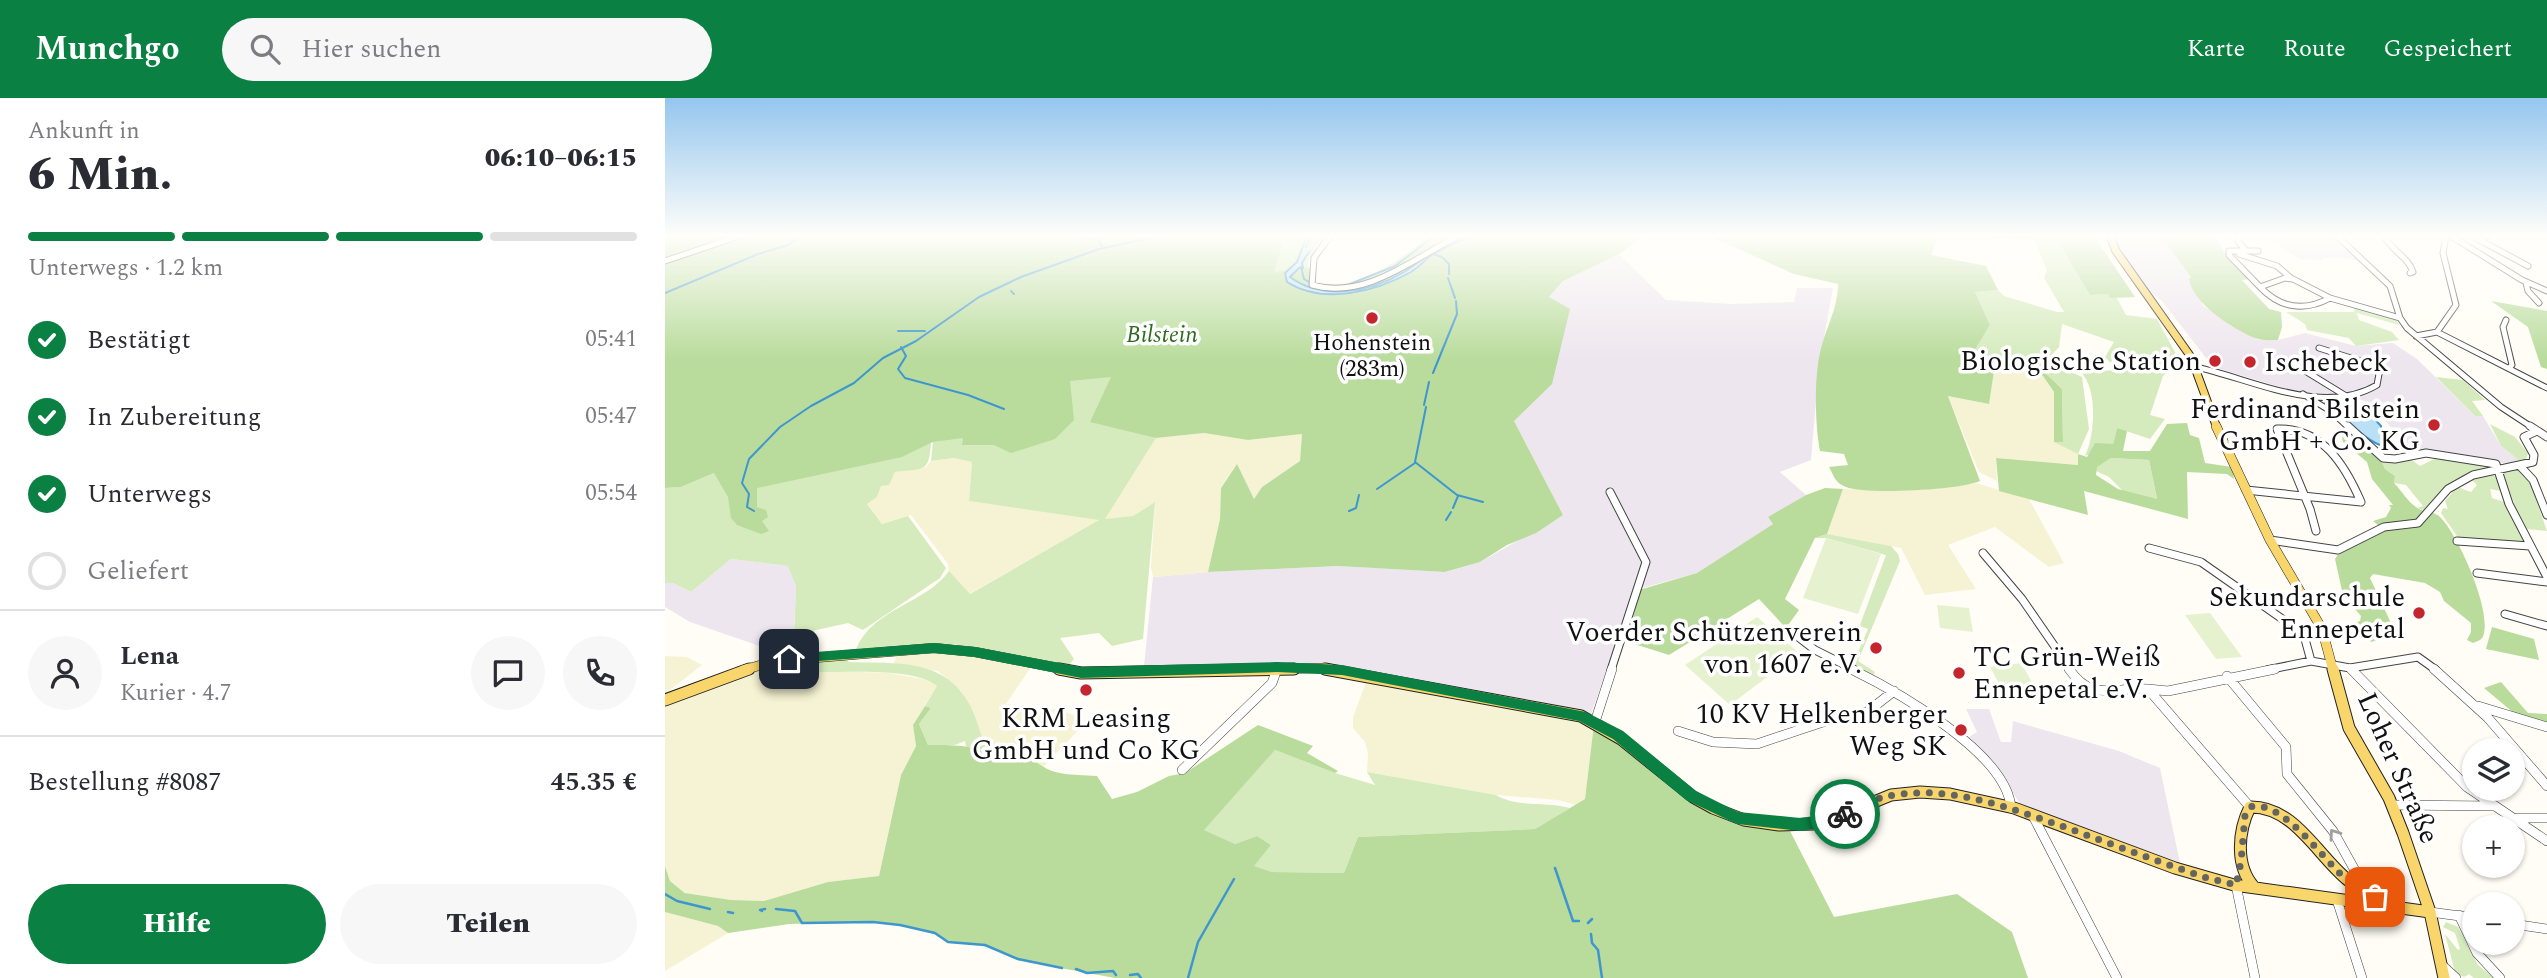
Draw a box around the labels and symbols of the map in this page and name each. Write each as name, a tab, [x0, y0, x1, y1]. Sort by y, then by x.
marker: Hohenstein (283m)	[1364, 310, 1380, 326]
park label: Bilstein	[1126, 318, 1198, 353]
place label: Hohenstein (283m)	[1313, 326, 1431, 387]
place label: Biologische Station	[1960, 340, 2201, 383]
place label: Ischebeck	[2264, 341, 2389, 384]
marker: Biologische Station	[2207, 353, 2223, 369]
marker: Ischebeck	[2242, 354, 2258, 370]
place label: Ferdinand Bilstein GmbH + Co. KG	[2190, 388, 2420, 463]
marker: Ferdinand Bilstein GmbH + Co. KG	[2426, 417, 2442, 433]
place label: Sekundarschule Ennepetal	[2209, 576, 2405, 651]
marker: Sekundarschule Ennepetal	[2411, 605, 2427, 621]
place label: Voerder Schützenverein von 1607 e.V.	[1565, 611, 1862, 686]
pin	[759, 629, 819, 689]
place label: TC Grün-Weiß Ennepetal e.V.	[1973, 636, 2160, 711]
marker: Voerder Schützenverein von 1607 e.V.	[1868, 640, 1884, 656]
marker: TC Grün-Weiß Ennepetal e.V.	[1951, 665, 1967, 681]
marker: KRM Leasing GmbH und Co KG	[1078, 682, 1094, 698]
street label: Loher Straße	[2345, 685, 2451, 851]
place label: 10 KV Helkenberger Weg SK	[1696, 693, 1947, 768]
place label: KRM Leasing GmbH und Co KG	[972, 697, 1200, 772]
marker: 10 KV Helkenberger Weg SK	[1953, 722, 1969, 738]
courier	[1810, 779, 1880, 849]
one-way arrow	[2330, 829, 2342, 842]
pin	[2345, 867, 2405, 927]

